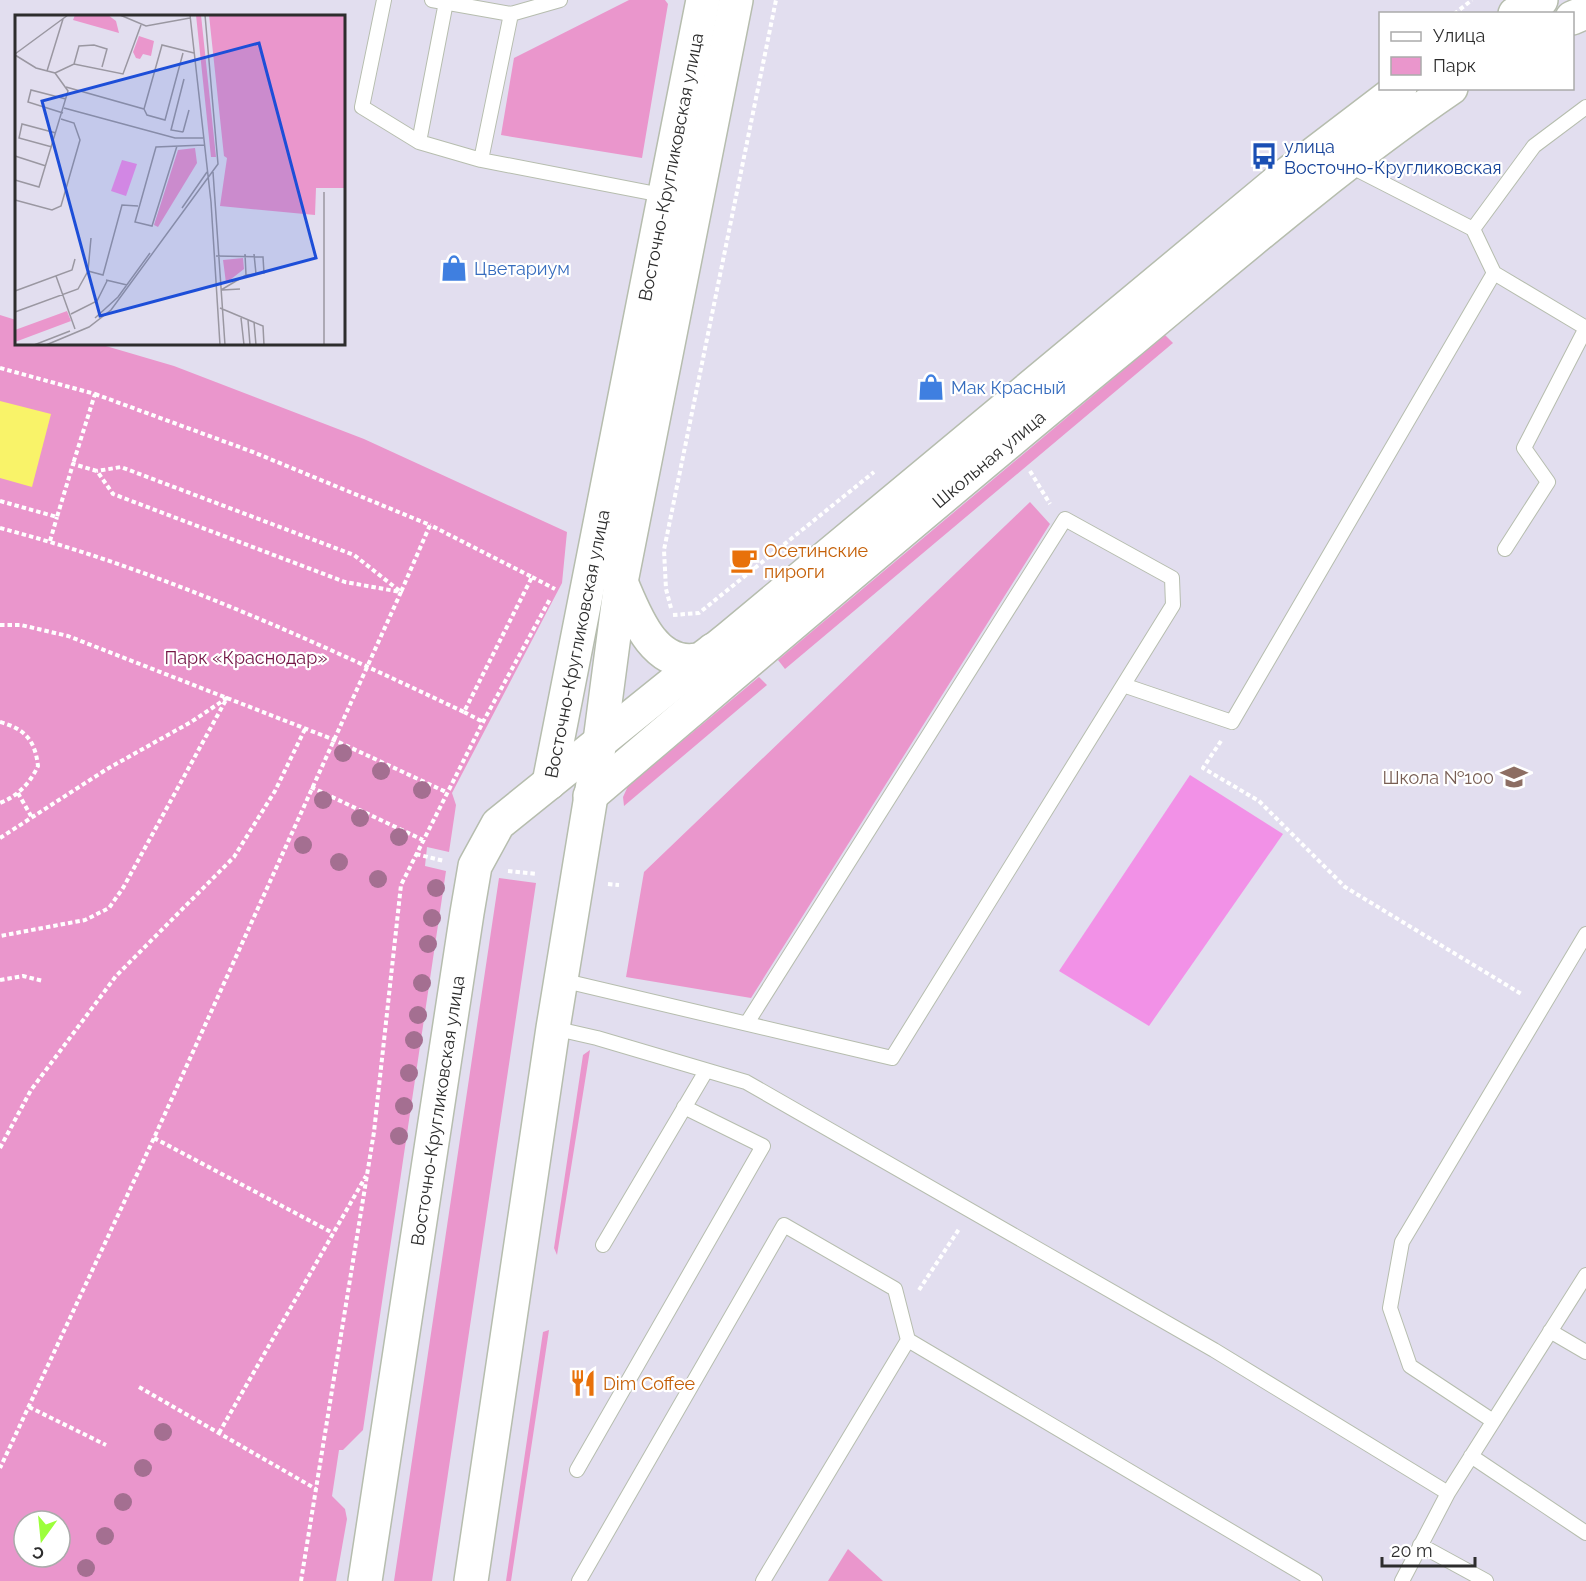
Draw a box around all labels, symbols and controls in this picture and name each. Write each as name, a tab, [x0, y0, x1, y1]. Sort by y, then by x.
legend	[1379, 12, 1574, 90]
inset map	[15, 15, 345, 345]
text: Улица	[1433, 25, 1485, 46]
street label: Восточно-Кругликовская улица	[634, 31, 707, 303]
text: Парк	[1433, 55, 1476, 76]
place label: улица Восточно-Кругликовская	[1284, 136, 1502, 178]
bus stop icon: улица Восточно-Кругликовская	[1249, 141, 1279, 171]
shop icon: Цветариум	[439, 253, 469, 283]
place label: Цветариум	[474, 258, 570, 279]
shop icon: Мак Красный	[916, 372, 946, 402]
place label: Мак Красный	[951, 377, 1066, 398]
street label: Школьная улица	[928, 406, 1049, 512]
street label: Восточно-Кругликовская улица	[540, 508, 613, 780]
place label: Осетинские пироги	[764, 540, 869, 582]
cafe icon: Осетинские пироги	[729, 545, 759, 575]
park label: Парк «Краснодар»	[164, 647, 328, 668]
school or university icon: Школа №100	[1499, 762, 1529, 792]
place label: Школа №100	[1382, 767, 1494, 788]
street label: Восточно-Кругликовская улица	[406, 974, 468, 1247]
restaurant icon: Dim Coffee	[568, 1368, 598, 1398]
place label: Dim Coffee	[603, 1373, 696, 1394]
north arrow	[12, 1509, 72, 1569]
scale bar	[1382, 1530, 1475, 1568]
text: 20 m	[1391, 1540, 1433, 1561]
text: С	[30, 1542, 46, 1564]

